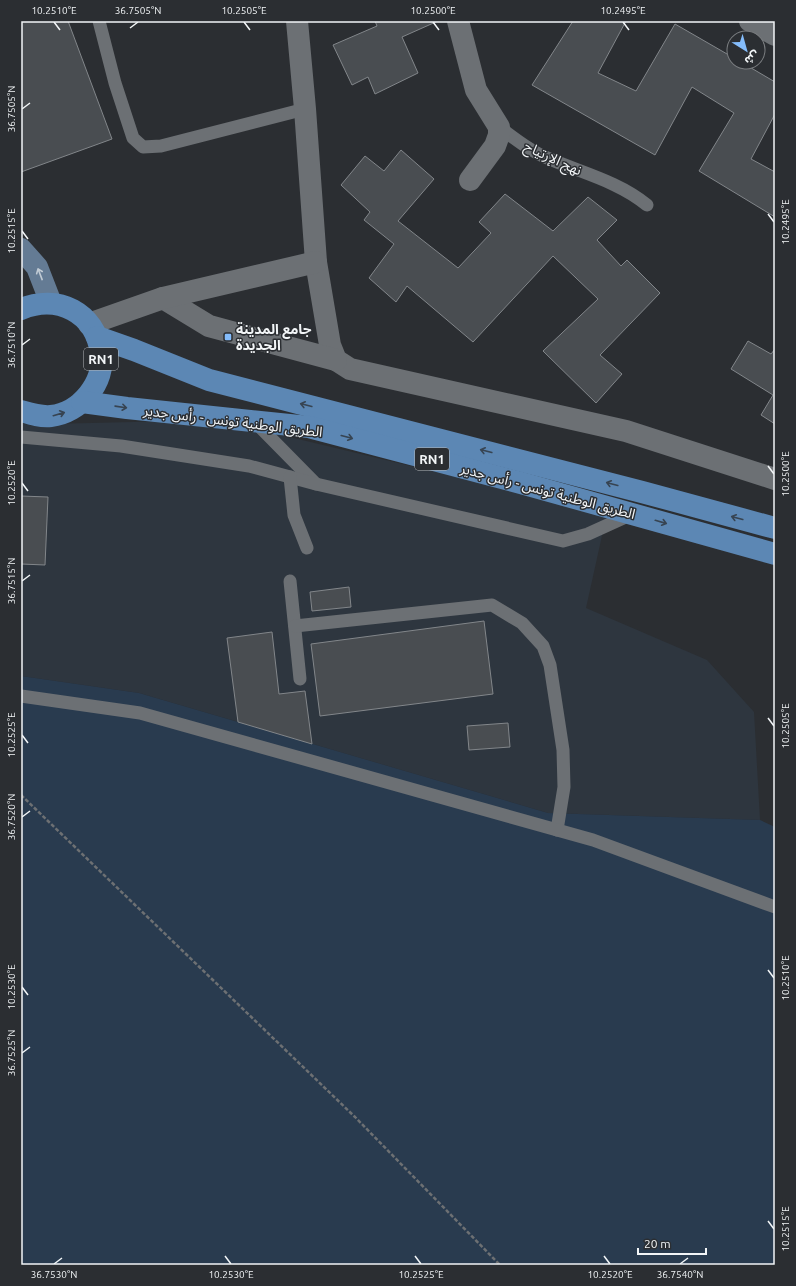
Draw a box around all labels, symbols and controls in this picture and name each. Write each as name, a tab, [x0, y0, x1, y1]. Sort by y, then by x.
text: 10.2510°E	[31, 5, 77, 16]
text: 36.7505°N	[115, 5, 161, 16]
text: 10.2505°E	[221, 5, 267, 16]
text: 10.2500°E	[410, 5, 456, 16]
text: 10.2495°E	[600, 5, 646, 16]
north arrow	[726, 30, 766, 70]
text: ش	[742, 48, 762, 67]
text: 36.7505°N	[6, 86, 17, 132]
street label: نهج الإرتياح	[520, 138, 585, 181]
text: 10.2495°E	[780, 199, 791, 245]
text: 10.2515°E	[6, 208, 17, 254]
one-way arrow	[35, 268, 43, 280]
place label: جامع المدينة الجديدة	[236, 321, 312, 353]
text: 36.7510°N	[6, 322, 17, 368]
marker: جامع المدينة الجديدة	[223, 332, 233, 342]
road number: RN1	[84, 348, 118, 370]
one-way arrow	[300, 400, 313, 408]
street label: الطريق الوطنية تونس - رأس جدير	[141, 401, 324, 442]
one-way arrow	[114, 403, 127, 411]
one-way arrow	[52, 410, 65, 417]
one-way arrow	[340, 433, 353, 441]
one-way arrow	[480, 447, 493, 454]
road number: RN1	[415, 448, 449, 470]
text: 10.2500°E	[780, 451, 791, 497]
street label: الطريق الوطنية تونس - رأس جدير	[457, 459, 637, 524]
text: 10.2520°E	[6, 460, 17, 506]
one-way arrow	[606, 479, 619, 487]
one-way arrow	[731, 514, 744, 521]
one-way arrow	[654, 519, 667, 526]
text: 36.7515°N	[6, 558, 17, 604]
text: 10.2505°E	[780, 703, 791, 749]
text: 10.2525°E	[6, 712, 17, 758]
text: 36.7520°N	[6, 794, 17, 840]
text: 10.2510°E	[780, 955, 791, 1001]
text: 10.2530°E	[6, 964, 17, 1010]
text: 36.7525°N	[6, 1030, 17, 1076]
text: 10.2515°E	[780, 1206, 791, 1252]
scale bar	[638, 1230, 706, 1256]
text: 20 m	[644, 1237, 671, 1250]
text: 36.7530°N	[31, 1269, 77, 1280]
text: 10.2530°E	[208, 1269, 254, 1280]
text: 10.2525°E	[398, 1269, 444, 1280]
text: 10.2520°E	[587, 1269, 633, 1280]
text: 36.7540°N	[657, 1269, 703, 1280]

